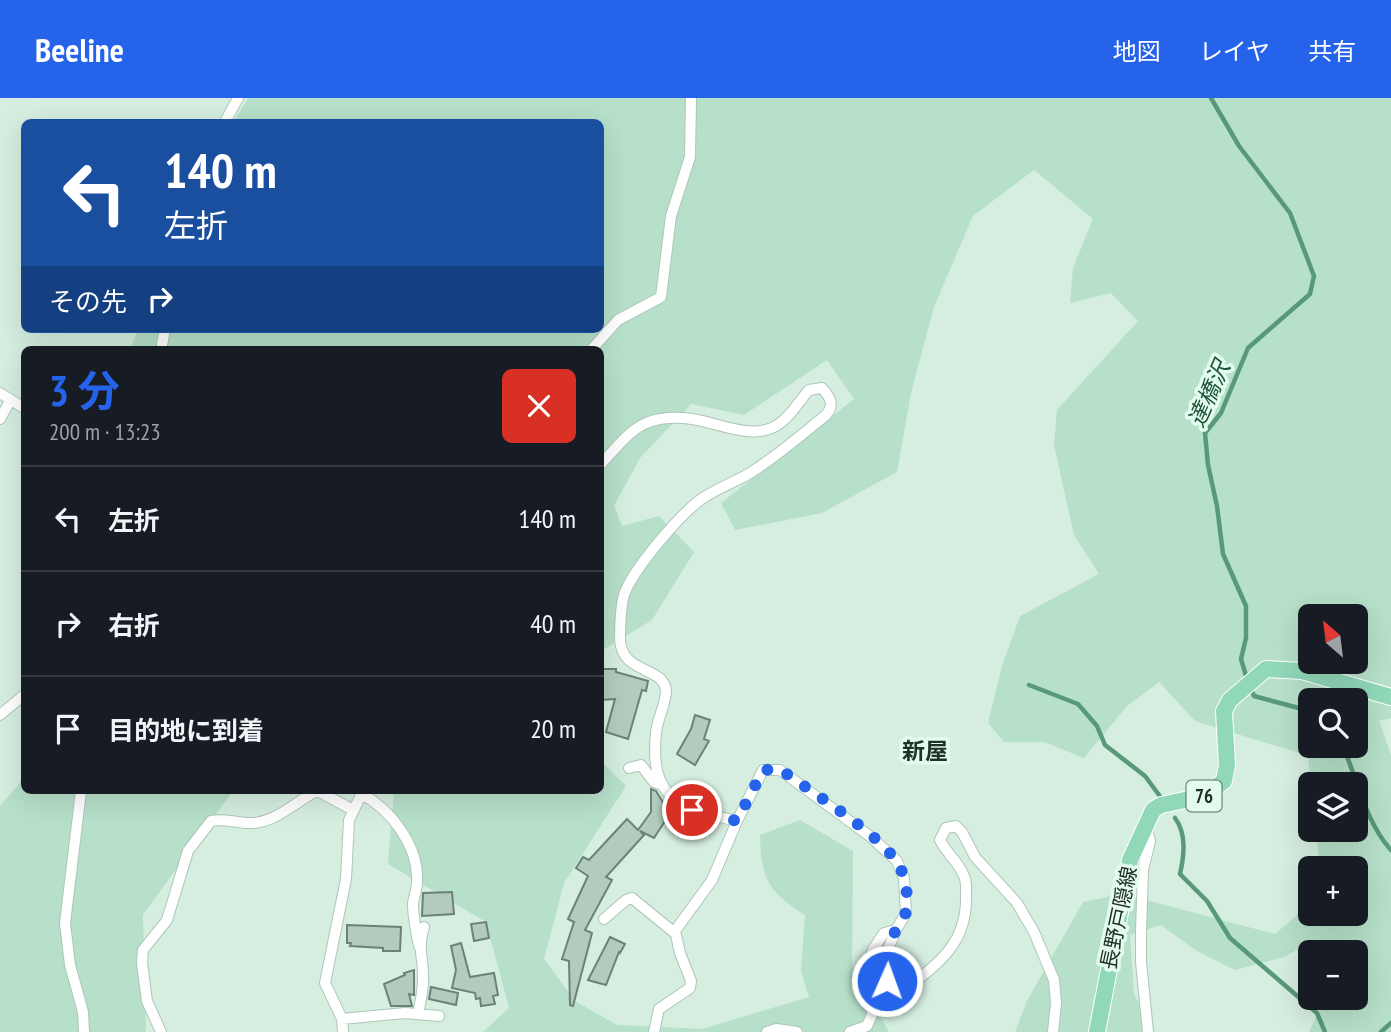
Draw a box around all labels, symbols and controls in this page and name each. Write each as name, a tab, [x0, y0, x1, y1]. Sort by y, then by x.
text: Beeline	[35, 28, 124, 71]
text: 地図	[1113, 36, 1161, 67]
text: レイヤ	[1199, 36, 1270, 67]
text: 共有	[1308, 36, 1356, 67]
text: 140 m	[164, 138, 277, 202]
icon: left	[49, 147, 140, 238]
text: 左折	[164, 204, 228, 246]
icon: right	[141, 280, 179, 318]
text: その先	[49, 285, 127, 318]
water label: 達橋沢	[1181, 354, 1237, 431]
text: 3 分	[49, 363, 120, 418]
button: close	[502, 369, 576, 443]
text: 200 m · 13:23	[49, 417, 161, 446]
icon: left	[49, 500, 87, 538]
text: 140 m	[518, 502, 576, 535]
text: 左折	[108, 504, 160, 537]
north arrow	[1298, 604, 1368, 674]
map controls	[1298, 604, 1368, 1010]
icon: right	[49, 605, 87, 643]
text: 40 m	[530, 607, 576, 640]
text: 右折	[108, 609, 160, 642]
button: search	[1298, 688, 1368, 758]
icon: arrive	[49, 710, 87, 748]
text: 20 m	[530, 712, 576, 745]
text: 目的地に到着	[108, 714, 264, 747]
district label: 新屋	[902, 736, 948, 765]
button: layers	[1298, 772, 1368, 842]
pin	[662, 780, 722, 840]
road number: 76	[1186, 780, 1222, 811]
icon: arrive	[673, 791, 711, 829]
button: +	[1298, 856, 1368, 926]
street label: 長野戸隠線	[1094, 864, 1143, 972]
button: −	[1298, 940, 1368, 1010]
position arrow	[850, 944, 924, 1018]

